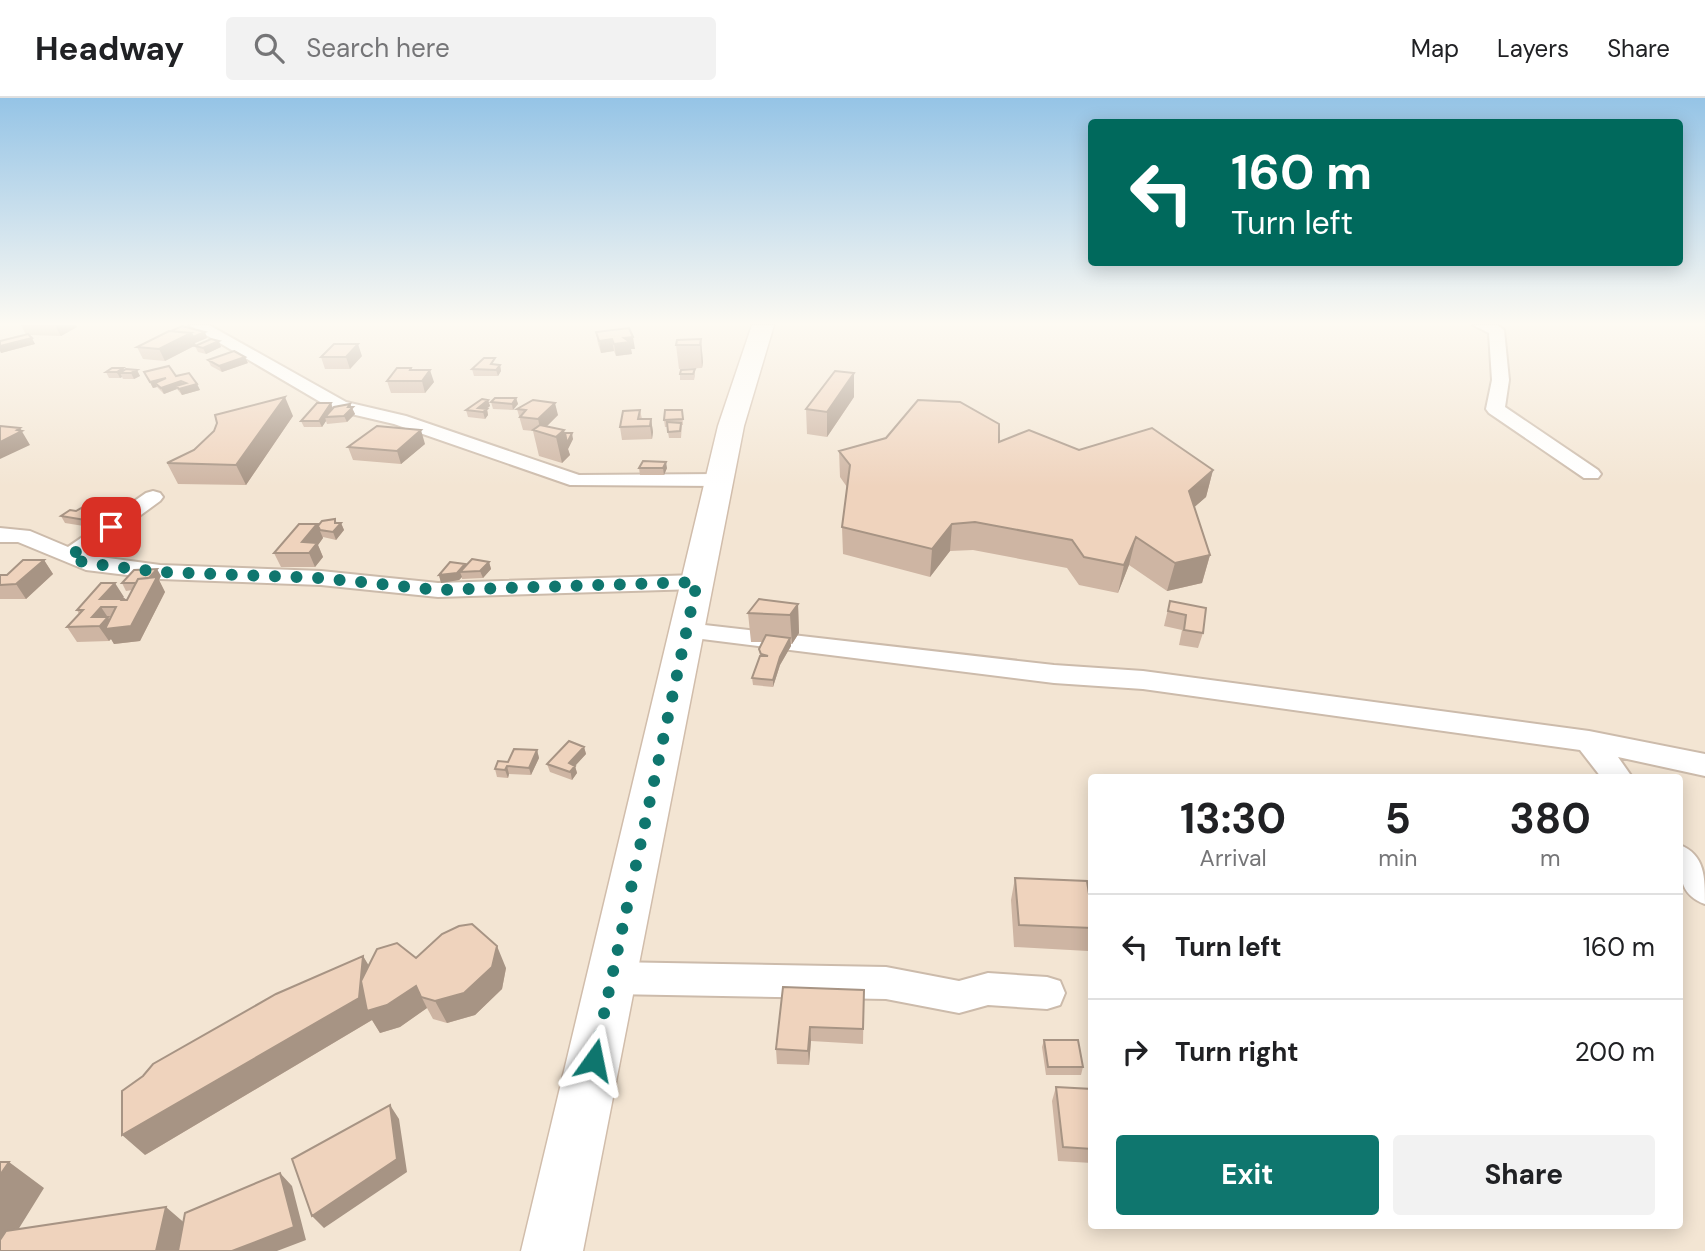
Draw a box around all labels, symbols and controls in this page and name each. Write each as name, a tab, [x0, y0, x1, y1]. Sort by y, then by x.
search box	[226, 17, 716, 80]
text: Headway	[35, 27, 184, 70]
icon: search	[250, 29, 288, 67]
text: Search here	[306, 31, 450, 65]
text: Map	[1411, 33, 1459, 64]
text: Layers	[1497, 33, 1569, 64]
text: Share	[1607, 33, 1670, 64]
text: 160 m	[1231, 140, 1372, 204]
icon: left	[1116, 147, 1207, 238]
text: Turn left	[1231, 202, 1353, 244]
pin	[81, 497, 141, 557]
icon: arrive	[92, 508, 130, 546]
text: 13:30	[1180, 791, 1286, 846]
text: 5	[1385, 791, 1411, 846]
text: 380	[1509, 791, 1591, 846]
text: Arrival	[1200, 843, 1267, 873]
text: min	[1378, 843, 1417, 873]
text: m	[1540, 843, 1560, 873]
icon: left	[1116, 928, 1154, 966]
text: Turn left	[1175, 930, 1282, 964]
text: 160 m	[1583, 930, 1655, 964]
position arrow	[557, 1023, 631, 1097]
icon: right	[1116, 1033, 1154, 1071]
text: Turn right	[1175, 1035, 1299, 1069]
text: 200 m	[1575, 1035, 1655, 1069]
button: Exit	[1116, 1135, 1379, 1215]
button: Share	[1393, 1135, 1655, 1215]

